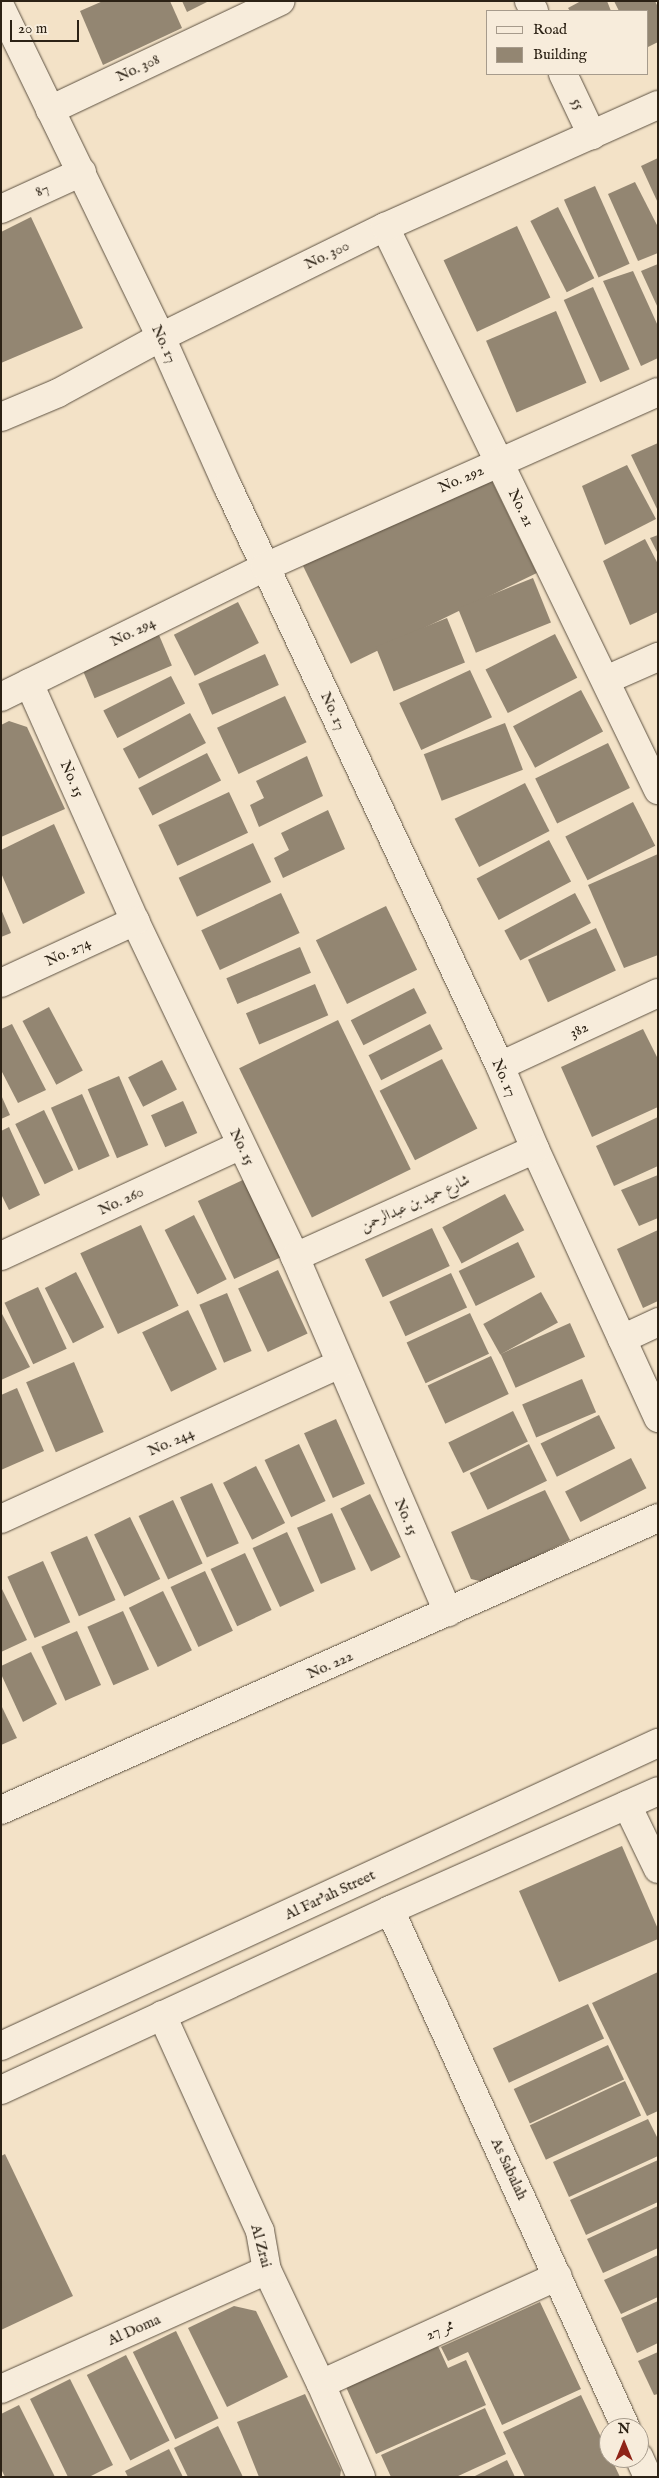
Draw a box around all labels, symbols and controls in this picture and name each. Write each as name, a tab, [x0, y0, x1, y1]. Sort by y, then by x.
scale bar	[12, 10, 81, 42]
legend	[487, 10, 649, 75]
text: 20 m	[18, 19, 47, 38]
text: Road	[533, 20, 567, 39]
text: Building	[533, 45, 587, 64]
street label: No. 308	[113, 50, 163, 86]
street label: 55	[568, 95, 588, 113]
street label: 87	[32, 179, 52, 201]
street label: No. 300	[302, 237, 352, 273]
street label: No. 17	[147, 322, 181, 366]
street label: No. 292	[436, 461, 486, 497]
street label: No. 21	[504, 486, 538, 530]
street label: No. 294	[107, 613, 159, 651]
street label: No. 17	[316, 689, 350, 733]
street label: No. 15	[56, 758, 88, 800]
street label: No. 274	[42, 934, 94, 970]
street label: 382	[567, 1018, 591, 1042]
street label: No. 17	[488, 1056, 520, 1100]
street label: No. 15	[226, 1126, 258, 1168]
street label: شارع حميد بن عبدالرحمن	[358, 1171, 472, 1235]
street label: No. 260	[96, 1183, 146, 1219]
street label: No. 244	[145, 1424, 197, 1460]
street label: No. 15	[390, 1496, 422, 1538]
street label: No. 222	[304, 1647, 356, 1683]
street label: Al Far'ah Street	[282, 1866, 378, 1924]
street label: As Sabalah	[487, 2135, 531, 2203]
street label: Al Zrai	[247, 2222, 275, 2270]
street label: Al Doma	[105, 2310, 163, 2350]
street label: ممر 27	[423, 2316, 457, 2344]
north arrow	[599, 2418, 649, 2468]
text: N	[618, 2420, 630, 2438]

